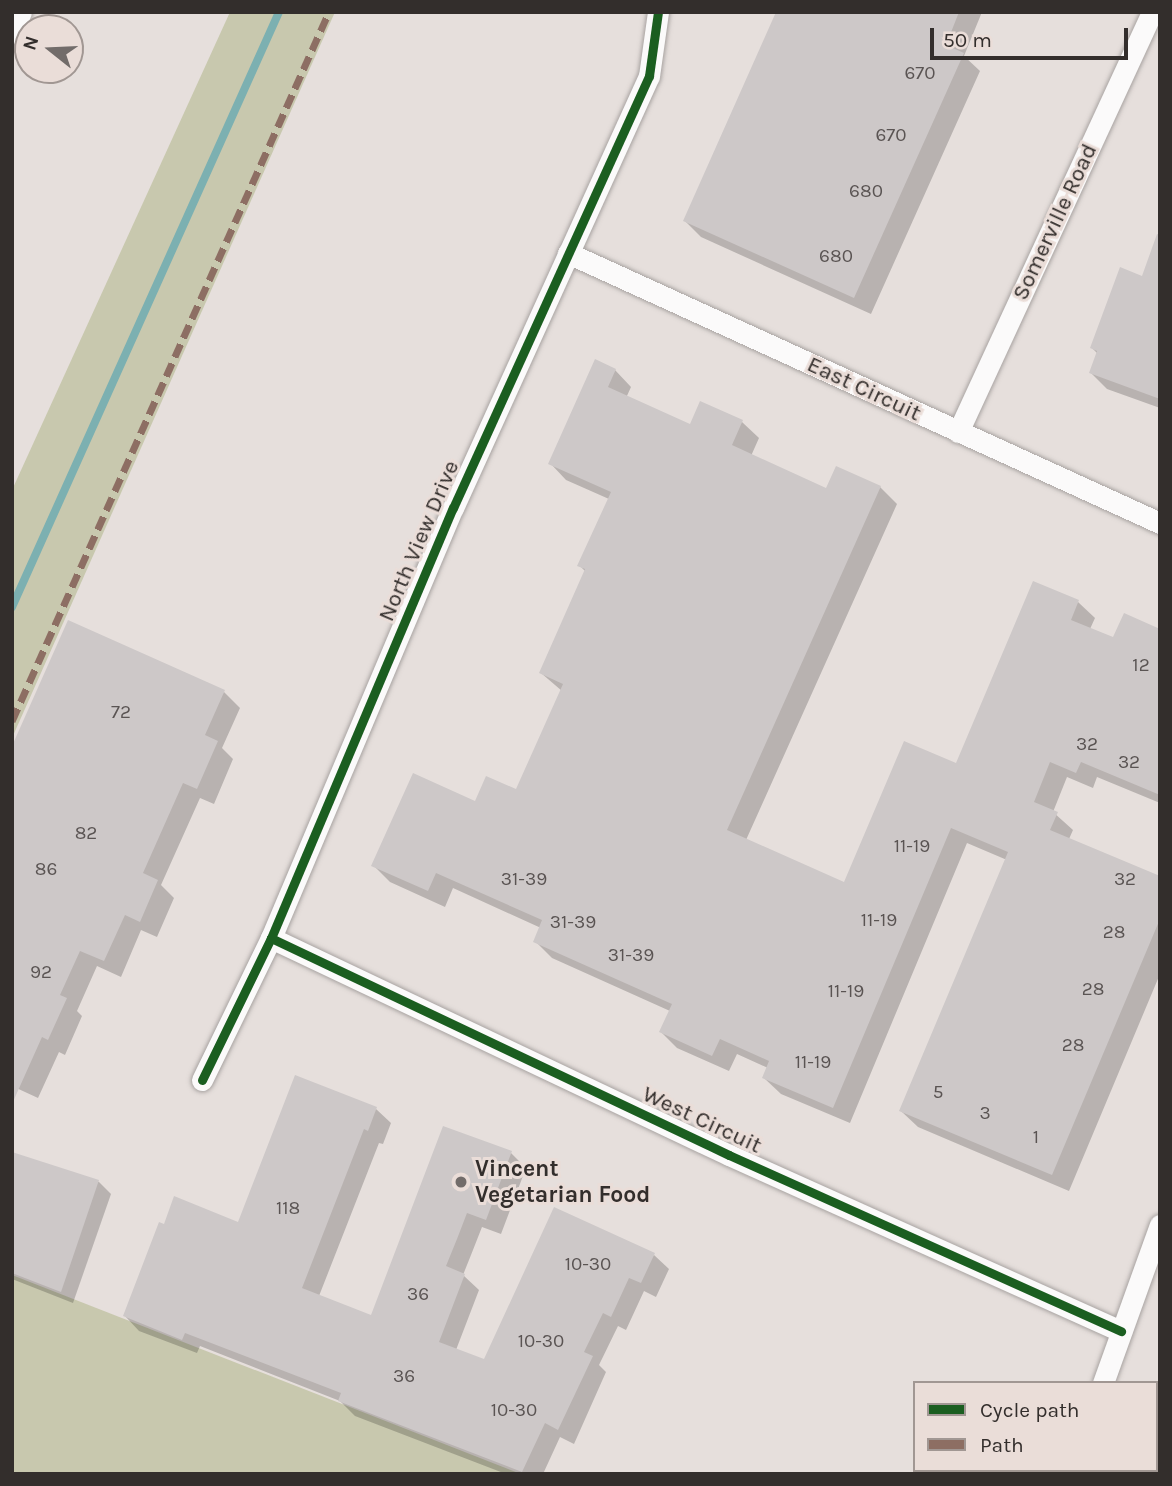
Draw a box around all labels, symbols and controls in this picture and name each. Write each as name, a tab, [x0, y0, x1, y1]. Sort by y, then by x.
north arrow	[14, 14, 84, 84]
scale bar	[934, 14, 1132, 58]
text: 50 m	[943, 28, 992, 52]
text: N	[18, 33, 43, 53]
house number: 670	[904, 63, 936, 85]
house number: 670	[875, 125, 907, 147]
street label: Somerville Road	[1007, 139, 1103, 305]
house number: 680	[849, 181, 883, 203]
house number: 680	[819, 246, 853, 268]
street label: East Circuit	[803, 351, 925, 427]
street label: North View Drive	[373, 456, 465, 626]
house number: 12	[1132, 655, 1150, 677]
house number: 72	[111, 702, 131, 724]
house number: 32	[1076, 734, 1098, 756]
house number: 32	[1118, 752, 1140, 774]
house number: 82	[75, 823, 97, 845]
house number: 11-19	[894, 836, 930, 858]
house number: 86	[35, 859, 57, 881]
house number: 31-39	[501, 869, 547, 891]
house number: 32	[1114, 869, 1136, 891]
house number: 11-19	[861, 910, 897, 932]
house number: 31-39	[550, 912, 596, 934]
house number: 28	[1103, 922, 1125, 944]
house number: 31-39	[608, 945, 654, 967]
house number: 92	[30, 962, 52, 984]
house number: 28	[1082, 979, 1104, 1001]
house number: 11-19	[828, 981, 864, 1003]
house number: 28	[1062, 1035, 1084, 1057]
house number: 11-19	[795, 1052, 831, 1074]
street label: West Circuit	[638, 1080, 766, 1160]
house number: 5	[933, 1082, 943, 1104]
house number: 3	[979, 1103, 991, 1125]
house number: 1	[1033, 1127, 1039, 1149]
place label: Vincent Vegetarian Food	[475, 1155, 650, 1209]
marker: Vincent Vegetarian Food	[453, 1174, 469, 1190]
house number: 118	[276, 1198, 300, 1220]
house number: 10-30	[565, 1254, 611, 1276]
house number: 36	[407, 1284, 429, 1306]
house number: 10-30	[518, 1331, 564, 1353]
house number: 36	[393, 1366, 415, 1388]
legend	[913, 1381, 1158, 1472]
text: Cycle path	[980, 1398, 1080, 1422]
house number: 10-30	[491, 1400, 537, 1422]
text: Path	[980, 1433, 1024, 1457]

